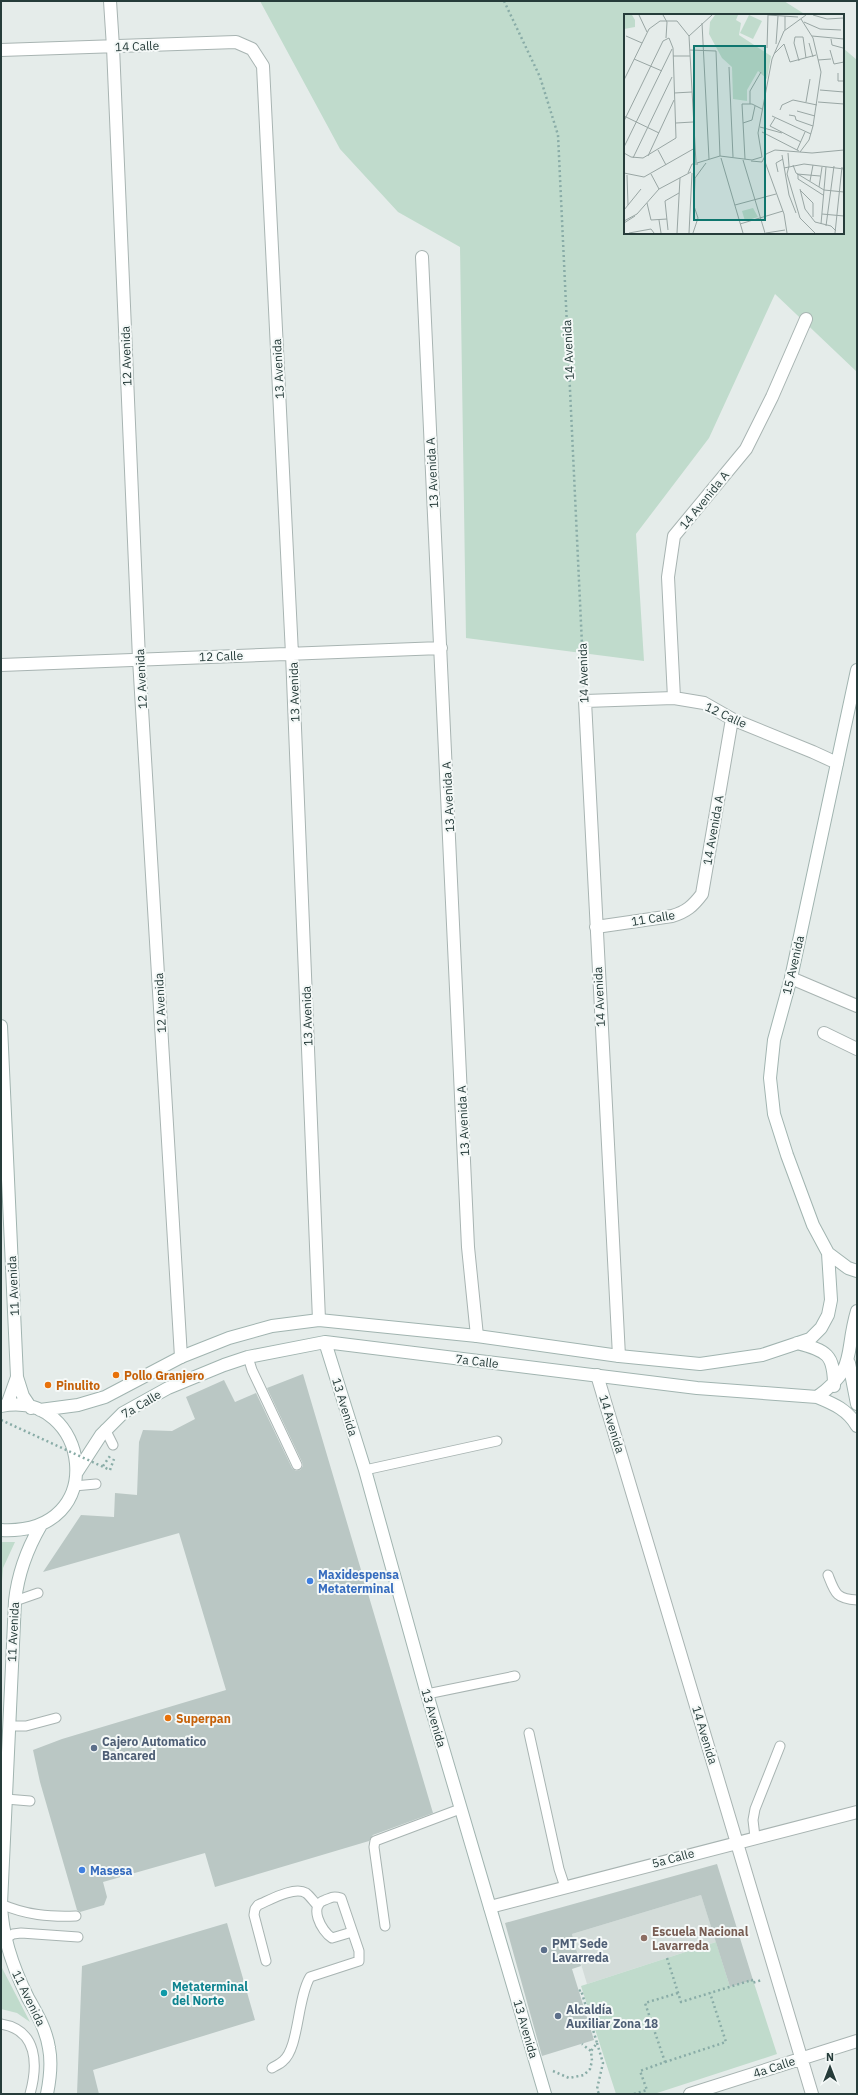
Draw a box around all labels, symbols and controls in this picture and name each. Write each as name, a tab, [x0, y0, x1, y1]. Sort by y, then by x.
inset map	[624, 14, 844, 234]
street label: 14 Calle	[115, 38, 160, 54]
street label: 14 Avenida	[559, 319, 577, 380]
street label: 12 Avenida	[117, 325, 135, 386]
street label: 13 Avenida	[269, 338, 287, 399]
street label: 13 Avenida A	[423, 437, 441, 509]
street label: 14 Avenida A	[676, 468, 732, 532]
street label: 14 Avenida	[574, 642, 592, 703]
street label: 12 Avenida	[132, 648, 150, 709]
street label: 12 Calle	[199, 648, 244, 664]
street label: 13 Avenida	[285, 661, 303, 722]
street label: 12 Calle	[703, 699, 750, 731]
street label: 13 Avenida A	[439, 761, 457, 833]
street label: 14 Avenida A	[699, 794, 727, 866]
street label: 11 Calle	[630, 907, 676, 929]
street label: 15 Avenida	[779, 933, 807, 996]
street label: 14 Avenida	[590, 966, 608, 1027]
street label: 12 Avenida	[151, 972, 169, 1033]
street label: 13 Avenida	[298, 985, 316, 1046]
street label: 13 Avenida A	[454, 1085, 472, 1157]
street label: 11 Avenida	[4, 1255, 22, 1316]
street label: 7a Calle	[455, 1351, 500, 1371]
place label: Pollo Granjero	[124, 1368, 204, 1383]
marker: Pollo Granjero	[111, 1370, 121, 1380]
street label: 13 Avenida	[329, 1376, 361, 1439]
place label: Pinulito	[56, 1378, 100, 1393]
marker: Pinulito	[43, 1380, 53, 1390]
street label: 7a Calle	[118, 1386, 164, 1421]
street label: 14 Avenida	[596, 1393, 628, 1456]
place label: Maxidespensa Metaterminal	[318, 1567, 399, 1596]
marker: Maxidespensa Metaterminal	[305, 1576, 315, 1586]
street label: 11 Avenida	[4, 1601, 22, 1662]
street label: 13 Avenida	[418, 1687, 450, 1750]
street label: 14 Avenida	[689, 1704, 721, 1767]
place label: Superpan	[176, 1711, 231, 1726]
marker: Superpan	[163, 1713, 173, 1723]
place label: Cajero Automatico Bancared	[102, 1734, 207, 1763]
marker: Cajero Automatico Bancared	[89, 1743, 99, 1753]
street label: 5a Calle	[650, 1845, 696, 1871]
place label: Masesa	[90, 1863, 132, 1878]
marker: Masesa	[77, 1865, 87, 1875]
place label: Escuela Nacional Lavarreda	[652, 1924, 749, 1953]
marker: Escuela Nacional Lavarreda	[639, 1933, 649, 1943]
place label: PMT Sede Lavarreda	[552, 1936, 609, 1965]
marker: PMT Sede Lavarreda	[539, 1945, 549, 1955]
street label: 11 Avenida	[9, 1968, 49, 2029]
place label: Metaterminal del Norte	[172, 1979, 248, 2008]
marker: Metaterminal del Norte	[159, 1988, 169, 1998]
street label: 13 Avenida	[510, 1998, 542, 2061]
place label: Alcaldía Auxiliar Zona 18	[566, 2002, 658, 2031]
marker: Alcaldía Auxiliar Zona 18	[553, 2011, 563, 2021]
north arrow	[810, 2047, 850, 2087]
text: N	[826, 2050, 834, 2064]
street label: 4a Calle	[751, 2053, 797, 2081]

